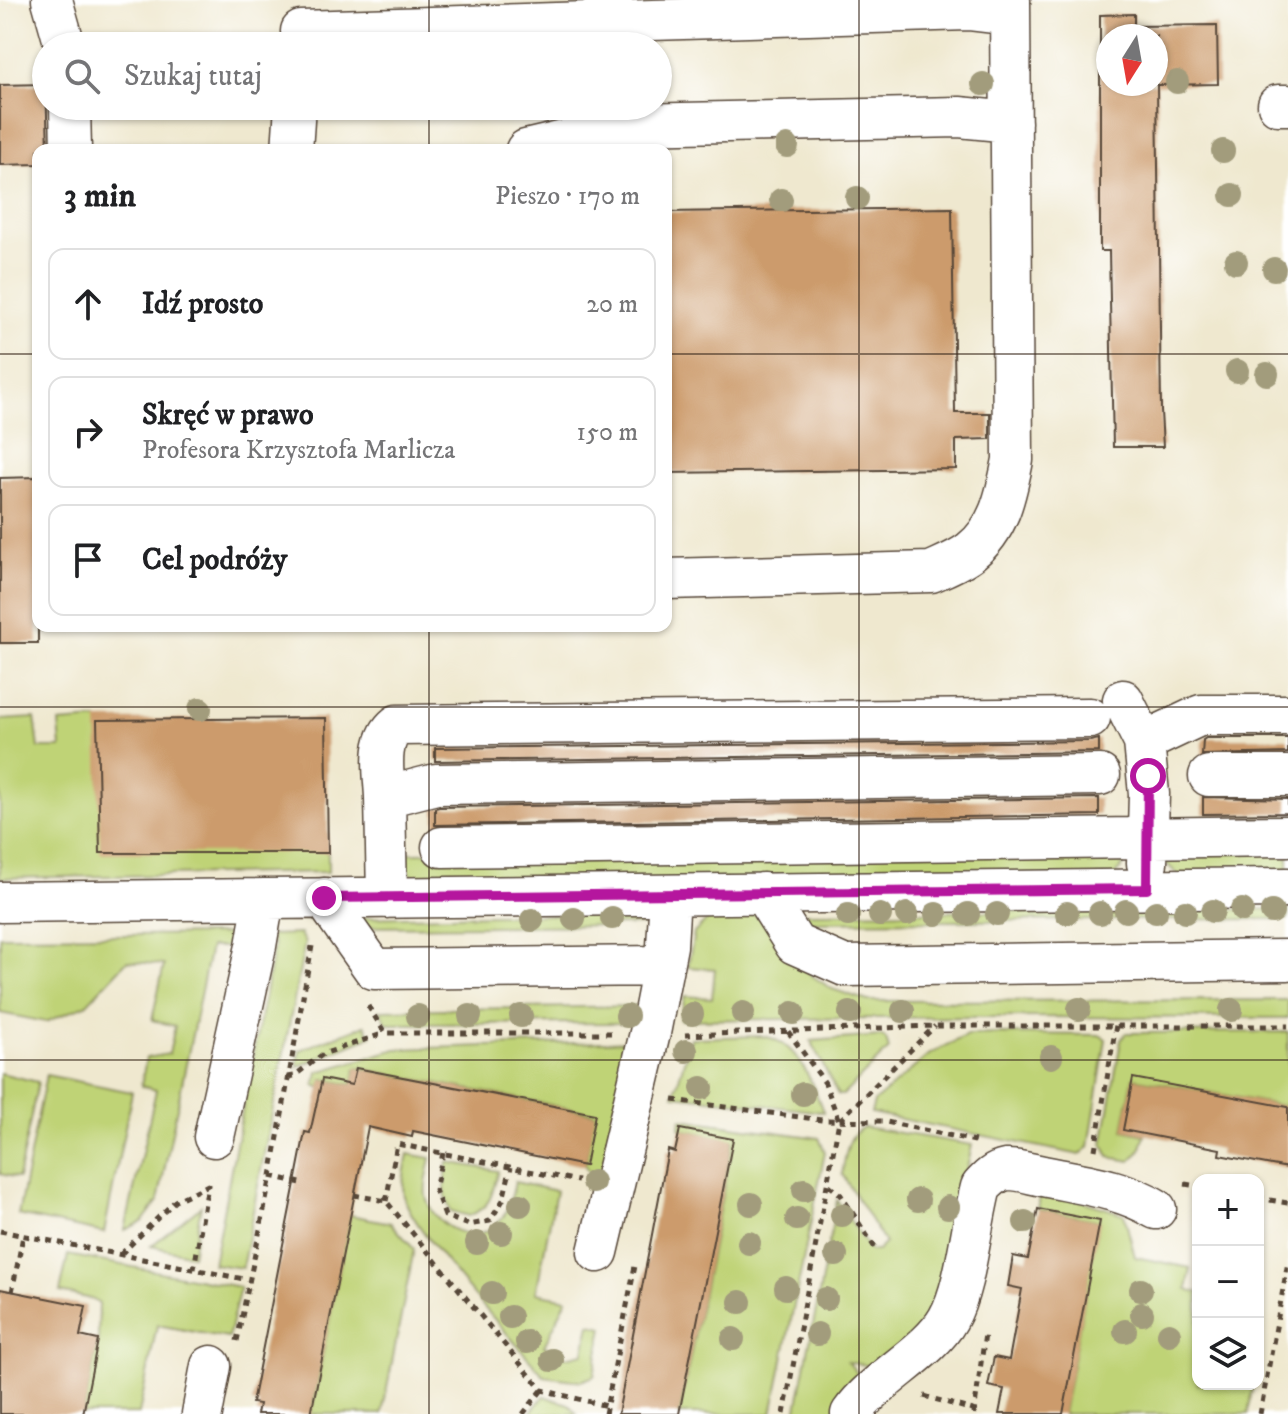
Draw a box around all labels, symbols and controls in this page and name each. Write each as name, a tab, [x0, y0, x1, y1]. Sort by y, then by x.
north arrow	[1096, 24, 1168, 96]
search box	[32, 32, 672, 120]
icon: search	[60, 54, 104, 98]
text: Szukaj tutaj	[124, 58, 262, 95]
text: 3 min	[64, 175, 136, 217]
text: Pieszo · 170 m	[495, 180, 640, 213]
icon: ahead	[66, 282, 110, 326]
text: Idź prosto	[142, 286, 263, 323]
text: 20 m	[586, 288, 638, 321]
text: Skręć w prawo	[142, 397, 314, 434]
icon: right	[66, 410, 110, 454]
text: 150 m	[577, 416, 638, 449]
text: Profesora Krzysztofa Marlicza	[142, 434, 455, 467]
icon: arrive	[66, 538, 110, 582]
text: Cel podróży	[142, 542, 287, 579]
route start	[1130, 758, 1166, 794]
route end	[306, 880, 342, 916]
map controls	[1192, 1174, 1264, 1390]
button: +	[1192, 1174, 1264, 1246]
button: −	[1192, 1246, 1264, 1318]
button: layers	[1192, 1318, 1264, 1390]

